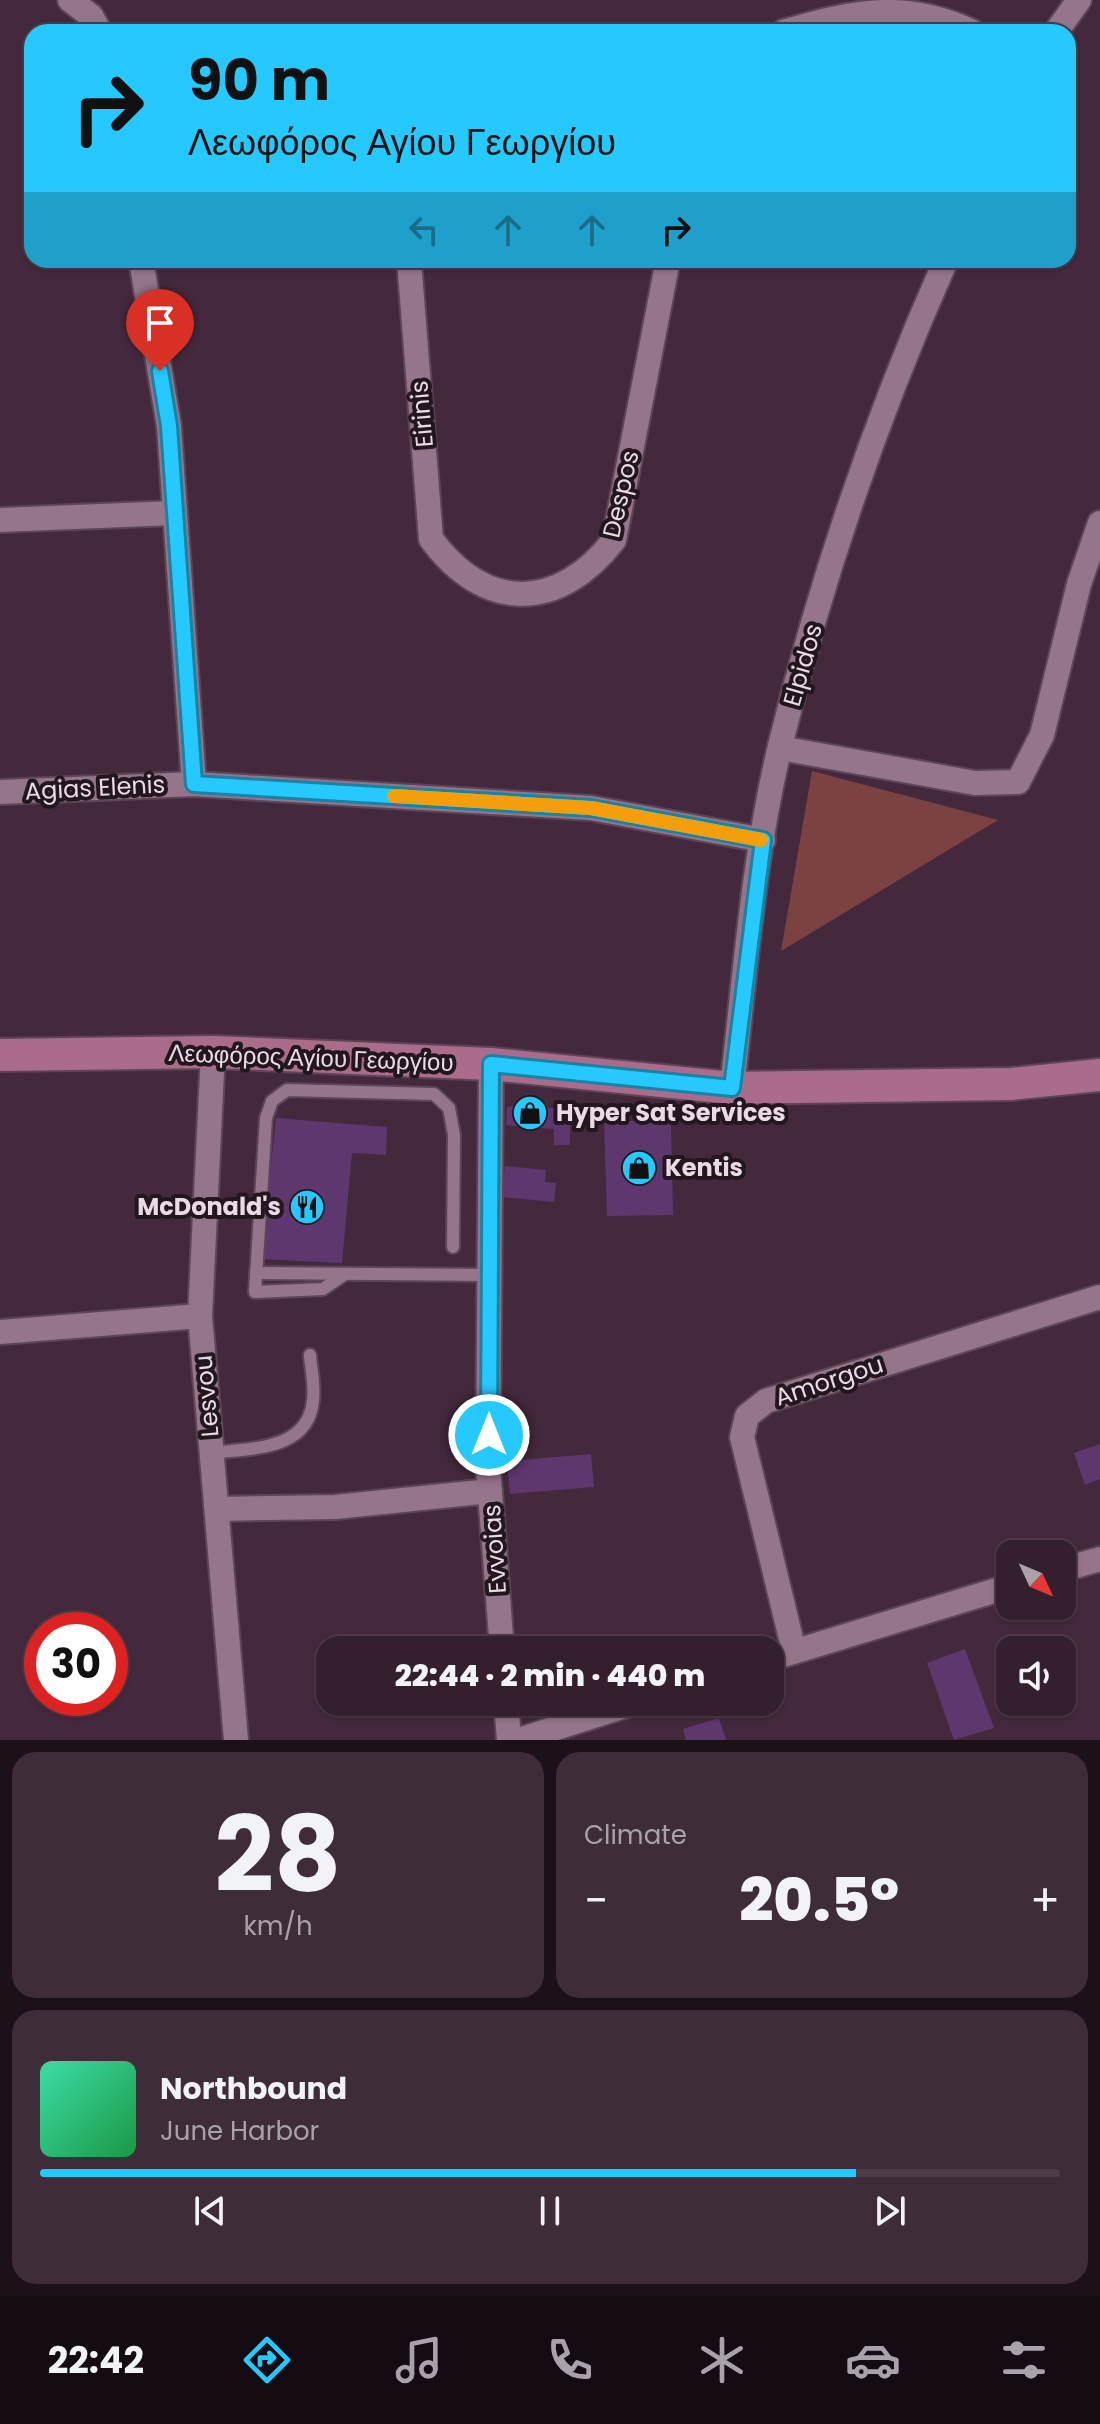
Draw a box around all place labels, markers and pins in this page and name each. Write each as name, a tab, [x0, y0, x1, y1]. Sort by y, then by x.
pin	[126, 289, 194, 371]
shop icon: Hyper Sat Services	[511, 1094, 549, 1132]
place label: Hyper Sat Services	[556, 1096, 786, 1129]
shop icon: Kentis	[620, 1149, 658, 1187]
place label: Kentis	[665, 1151, 743, 1184]
restaurant icon: McDonald's	[288, 1188, 326, 1226]
place label: McDonald's	[137, 1190, 281, 1223]

